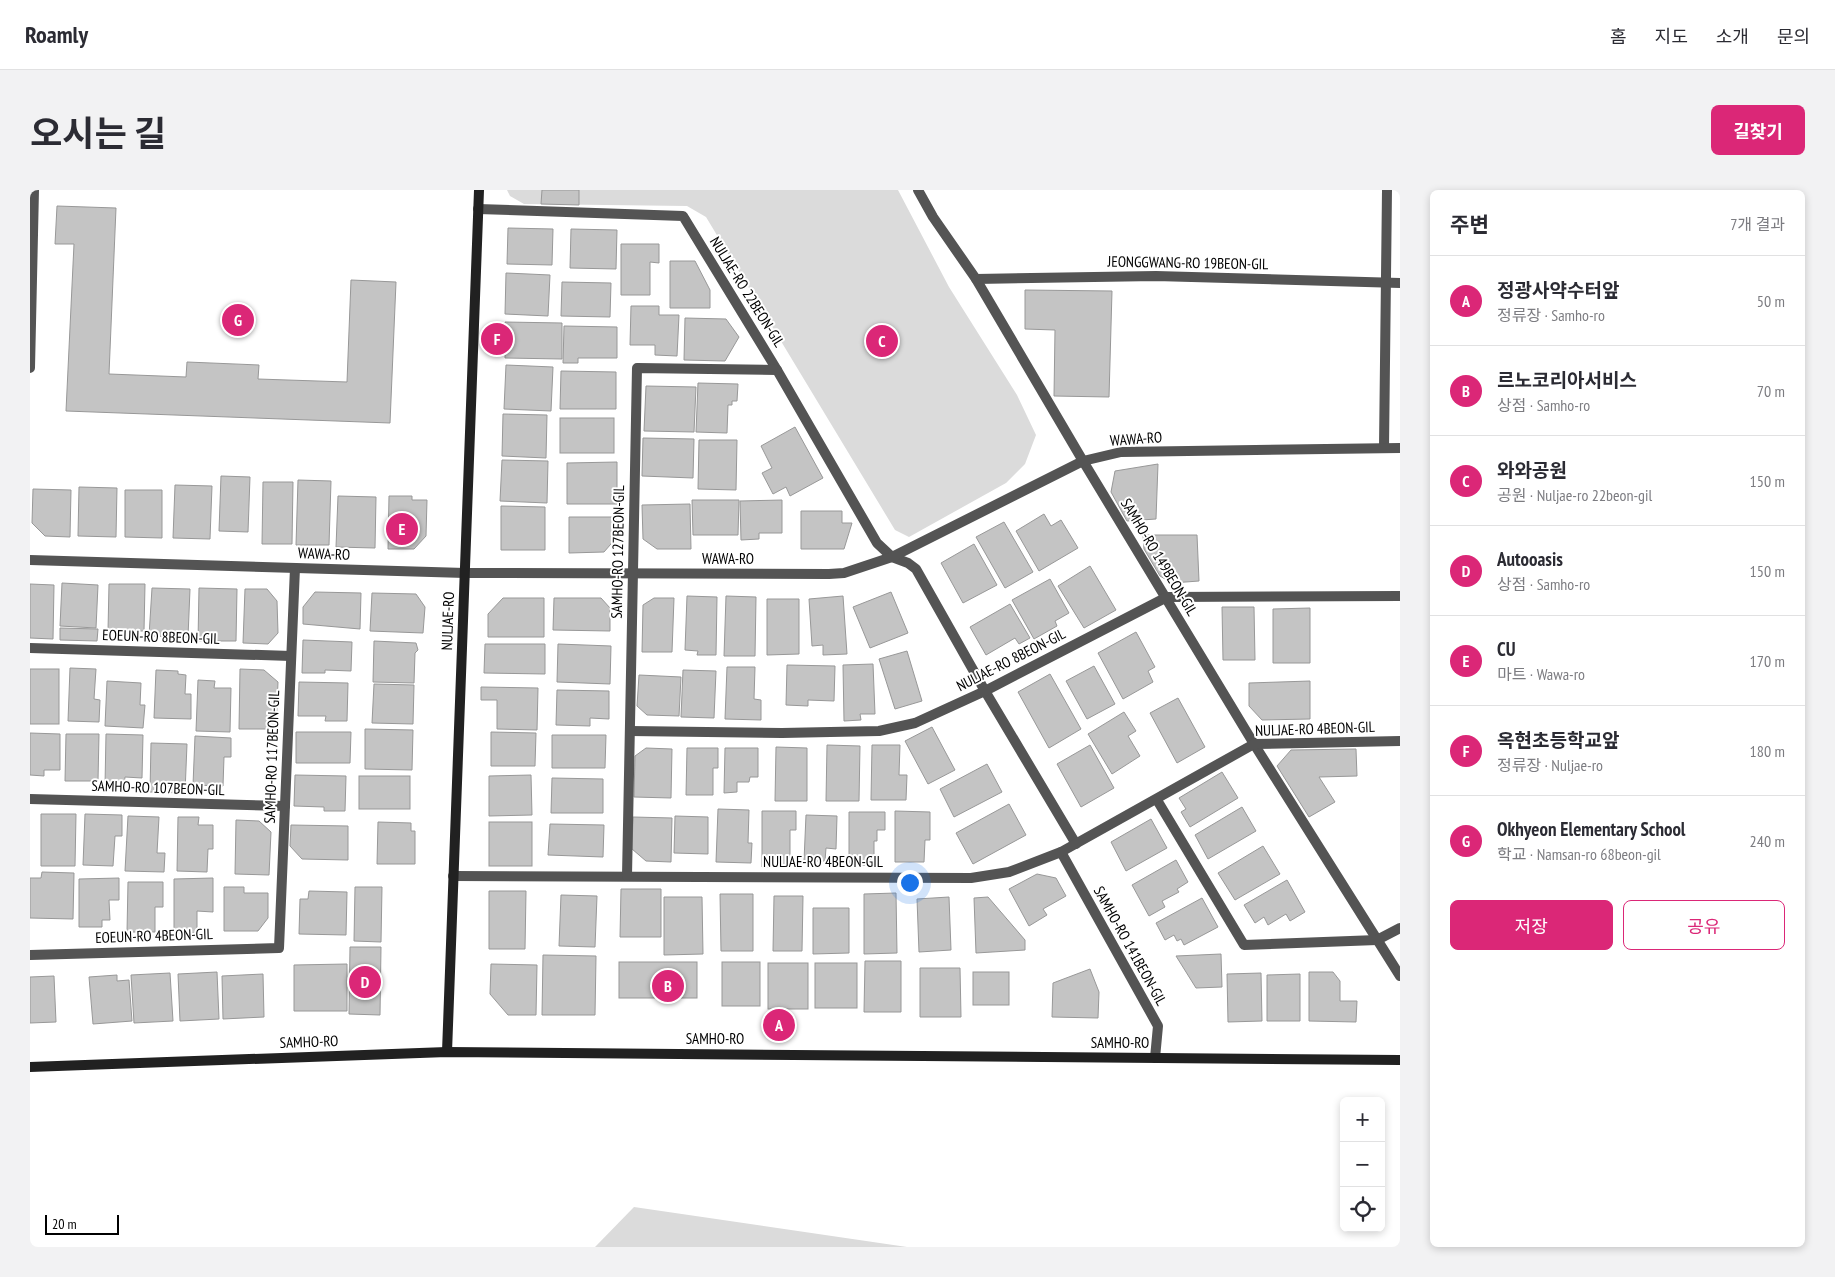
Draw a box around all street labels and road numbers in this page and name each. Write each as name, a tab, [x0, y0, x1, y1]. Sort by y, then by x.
street label: NULJAE-RO 22BEON-GIL	[706, 233, 789, 351]
street label: JEONGGWANG-RO 19BEON-GIL	[1107, 252, 1269, 273]
street label: WAWA-RO	[1109, 427, 1163, 450]
street label: SAMHO-RO 127BEON-GIL	[607, 484, 628, 619]
street label: SAMHO-RO 149BEON-GIL	[1117, 495, 1202, 619]
street label: WAWA-RO	[298, 543, 350, 564]
street label: WAWA-RO	[702, 549, 754, 568]
street label: NULJAE-RO	[437, 591, 458, 651]
street label: NULJAE-RO 8BEON-GIL	[953, 624, 1069, 695]
street label: EOEUN-RO 8BEON-GIL	[102, 625, 221, 648]
street label: SAMHO-RO 117BEON-GIL	[260, 689, 283, 824]
street label: NULJAE-RO 4BEON-GIL	[1255, 717, 1376, 740]
street label: SAMHO-RO 107BEON-GIL	[91, 776, 226, 799]
street label: NULJAE-RO 4BEON-GIL	[763, 852, 884, 871]
street label: SAMHO-RO 141BEON-GIL	[1090, 883, 1171, 1009]
street label: EOEUN-RO 4BEON-GIL	[95, 924, 214, 947]
street label: SAMHO-RO	[686, 1029, 744, 1048]
street label: SAMHO-RO	[279, 1031, 339, 1052]
street label: SAMHO-RO	[1091, 1033, 1149, 1052]

